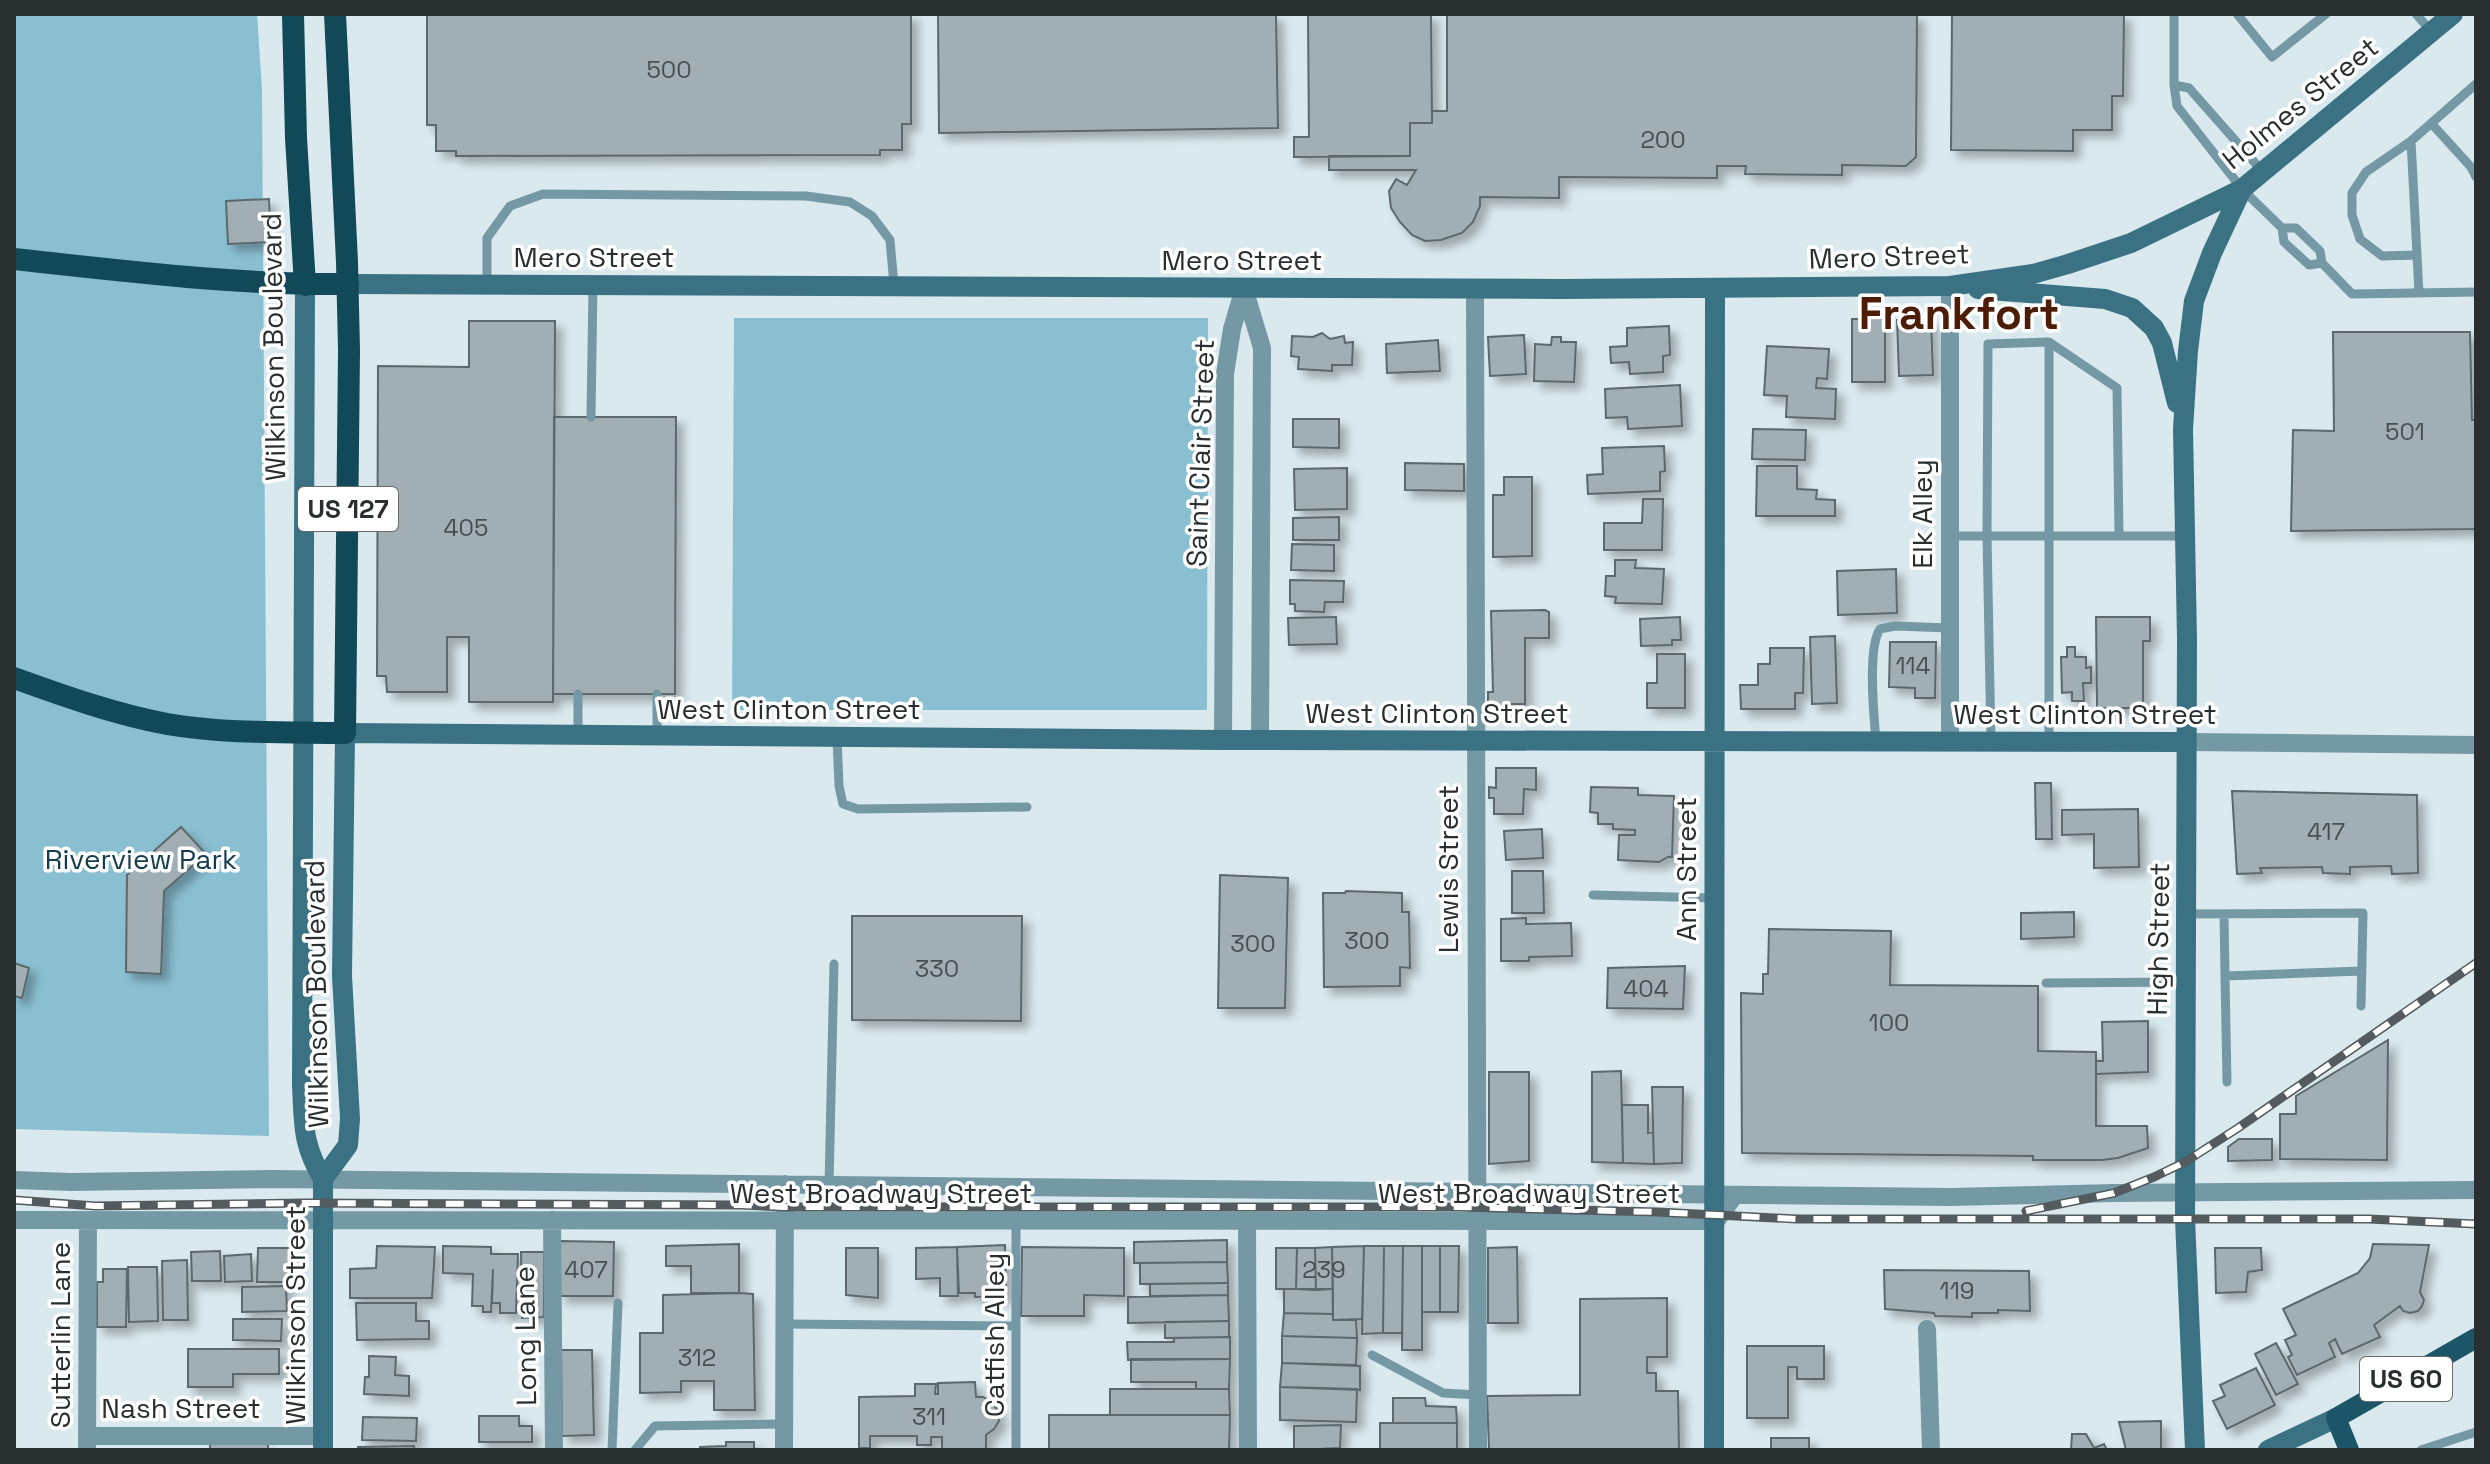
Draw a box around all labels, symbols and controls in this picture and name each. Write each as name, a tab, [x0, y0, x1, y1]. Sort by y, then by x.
street label: Holmes Street	[2215, 29, 2385, 177]
house number: 500	[646, 54, 692, 85]
house number: 200	[1640, 124, 1686, 155]
street label: Wilkinson Boulevard	[253, 213, 293, 481]
street label: Mero Street	[1808, 235, 1970, 277]
street label: Mero Street	[514, 239, 674, 275]
street label: Mero Street	[1162, 242, 1322, 278]
district label: Frankfort	[1859, 286, 2059, 342]
street label: Saint Clair Street	[1178, 338, 1222, 568]
house number: 501	[2385, 416, 2425, 447]
street label: Elk Alley	[1904, 459, 1940, 569]
road number: US 127	[298, 487, 398, 531]
house number: 405	[444, 512, 488, 543]
house number: 114	[1895, 650, 1931, 681]
street label: West Clinton Street	[657, 691, 921, 727]
street label: West Clinton Street	[1305, 695, 1569, 731]
street label: West Clinton Street	[1953, 696, 2217, 732]
street label: Lewis Street	[1430, 785, 1466, 953]
street label: Ann Street	[1668, 797, 1704, 941]
house number: 417	[2307, 816, 2345, 847]
park label: Riverview Park	[45, 841, 237, 877]
street label: Wilkinson Boulevard	[296, 860, 336, 1128]
street label: High Street	[2139, 862, 2177, 1016]
house number: 300	[1344, 925, 1390, 956]
house number: 300	[1230, 928, 1276, 959]
house number: 330	[915, 953, 959, 984]
house number: 404	[1623, 973, 1669, 1004]
house number: 100	[1869, 1007, 1909, 1038]
street label: West Broadway Street	[730, 1175, 1032, 1211]
street label: West Broadway Street	[1378, 1175, 1680, 1211]
street label: Wilkinson Street	[277, 1205, 313, 1425]
street label: Sutterlin Lane	[42, 1242, 78, 1428]
street label: Catfish Alley	[976, 1253, 1012, 1417]
house number: 407	[564, 1254, 608, 1285]
house number: 239	[1302, 1254, 1346, 1285]
street label: Long Lane	[506, 1266, 544, 1406]
house number: 119	[1940, 1275, 1974, 1306]
house number: 312	[678, 1342, 716, 1373]
road number: US 60	[2360, 1357, 2452, 1401]
street label: Nash Street	[101, 1390, 261, 1426]
house number: 311	[912, 1401, 946, 1432]

